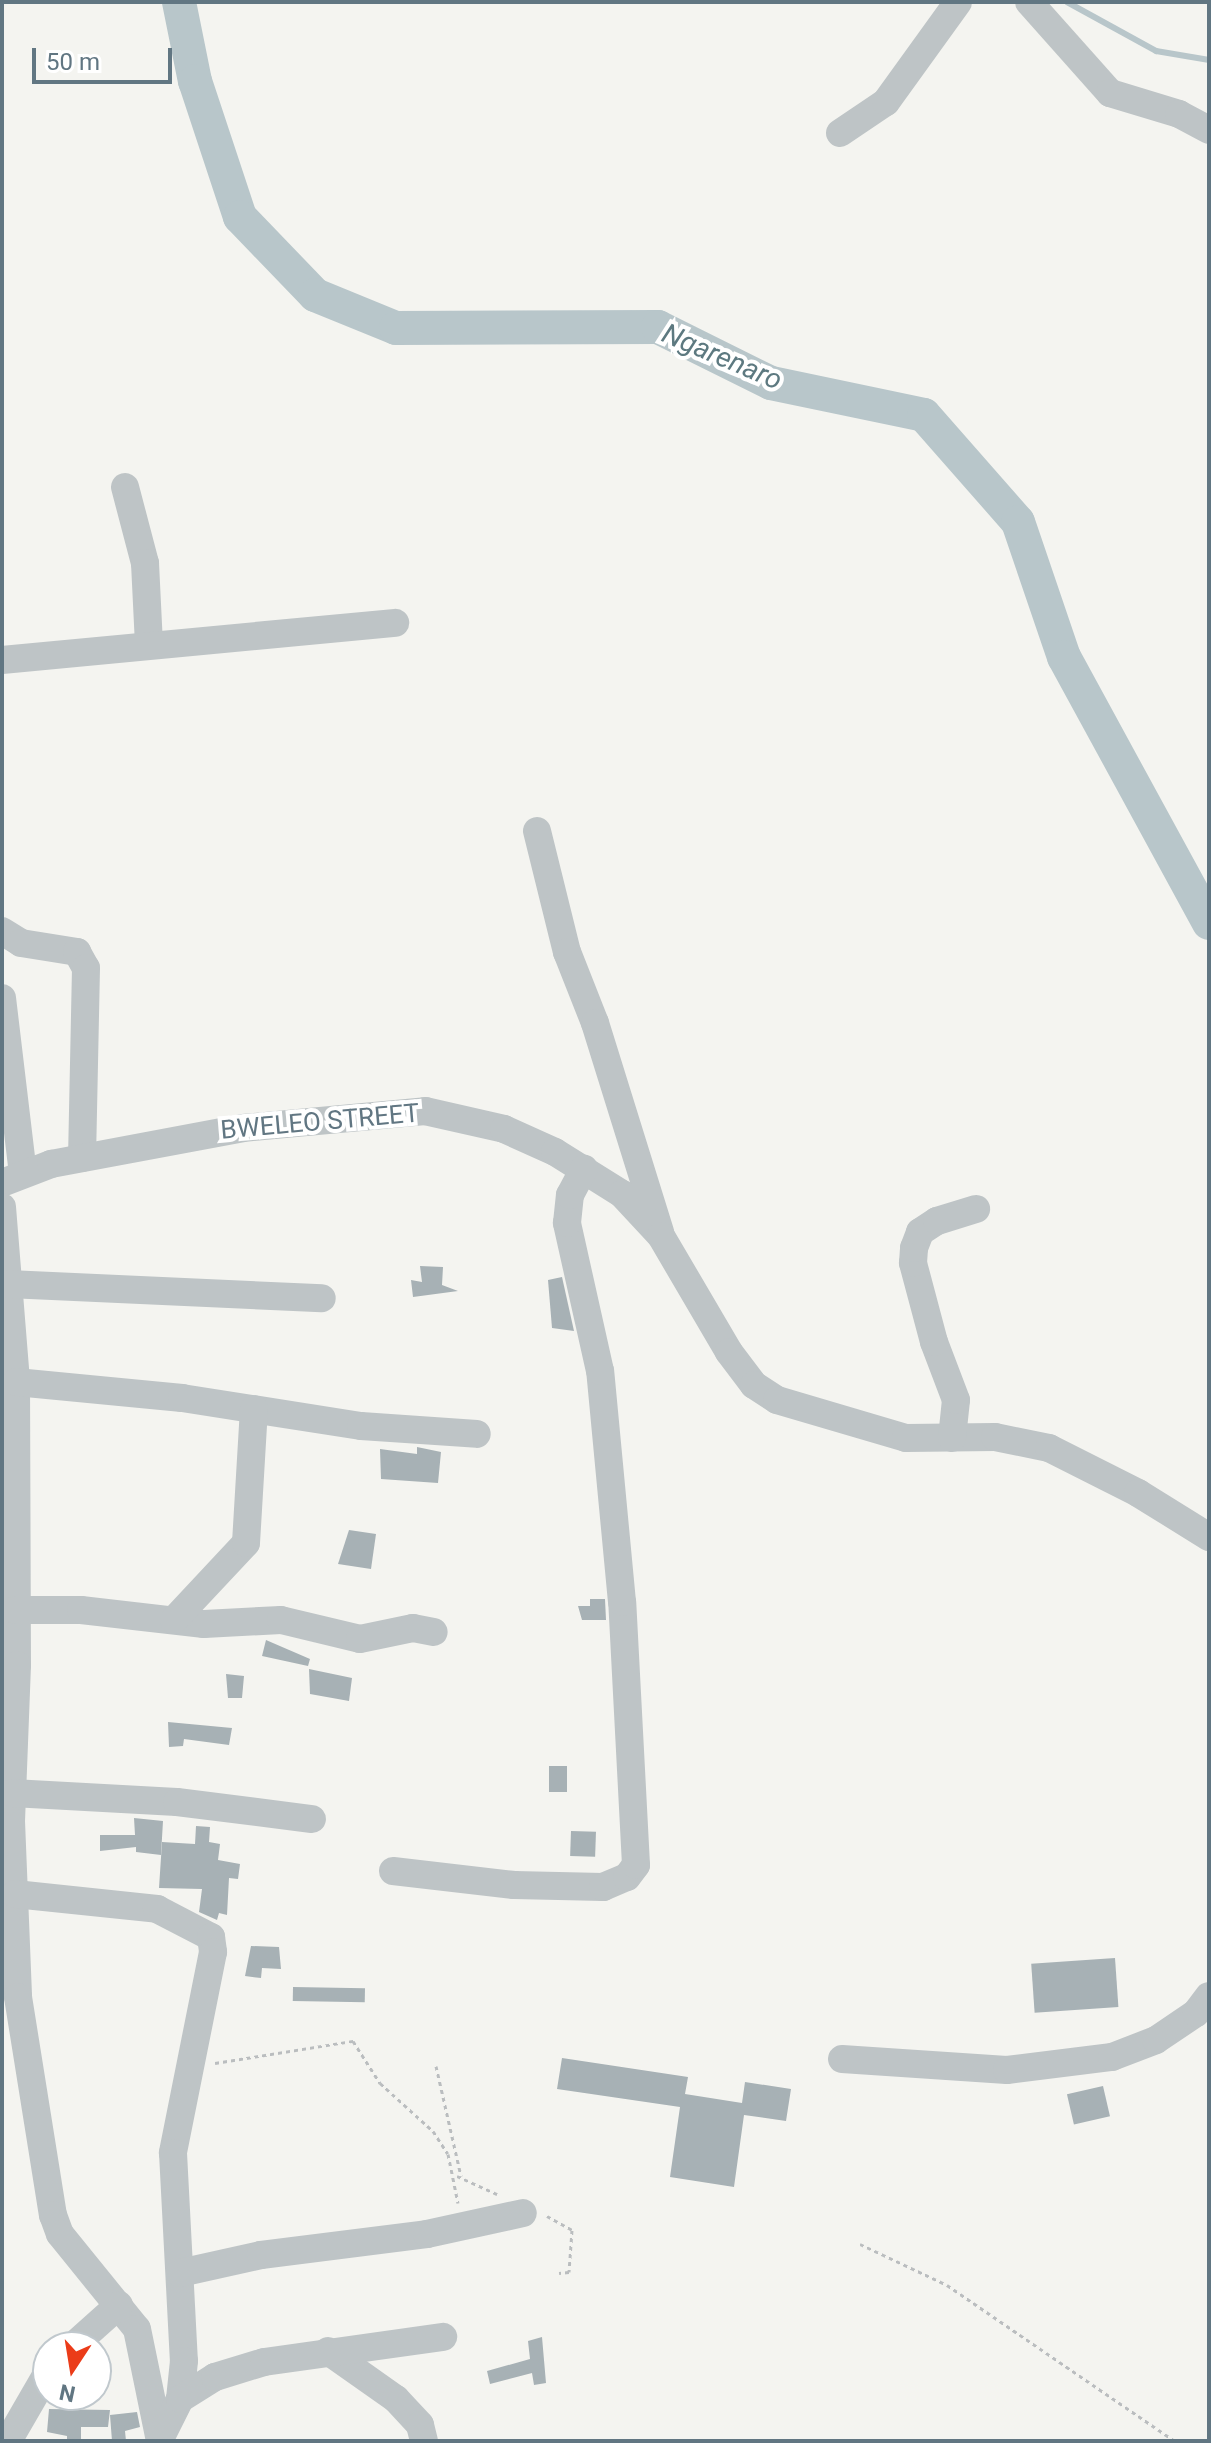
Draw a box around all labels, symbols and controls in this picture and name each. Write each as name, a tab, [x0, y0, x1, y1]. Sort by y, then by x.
scale bar	[36, 32, 176, 82]
text: 50 m	[46, 48, 100, 76]
water label: Ngarenaro	[657, 317, 787, 397]
street label: BWELEO STREET	[219, 1098, 421, 1146]
north arrow	[32, 2331, 112, 2411]
text: N	[57, 2379, 78, 2407]

